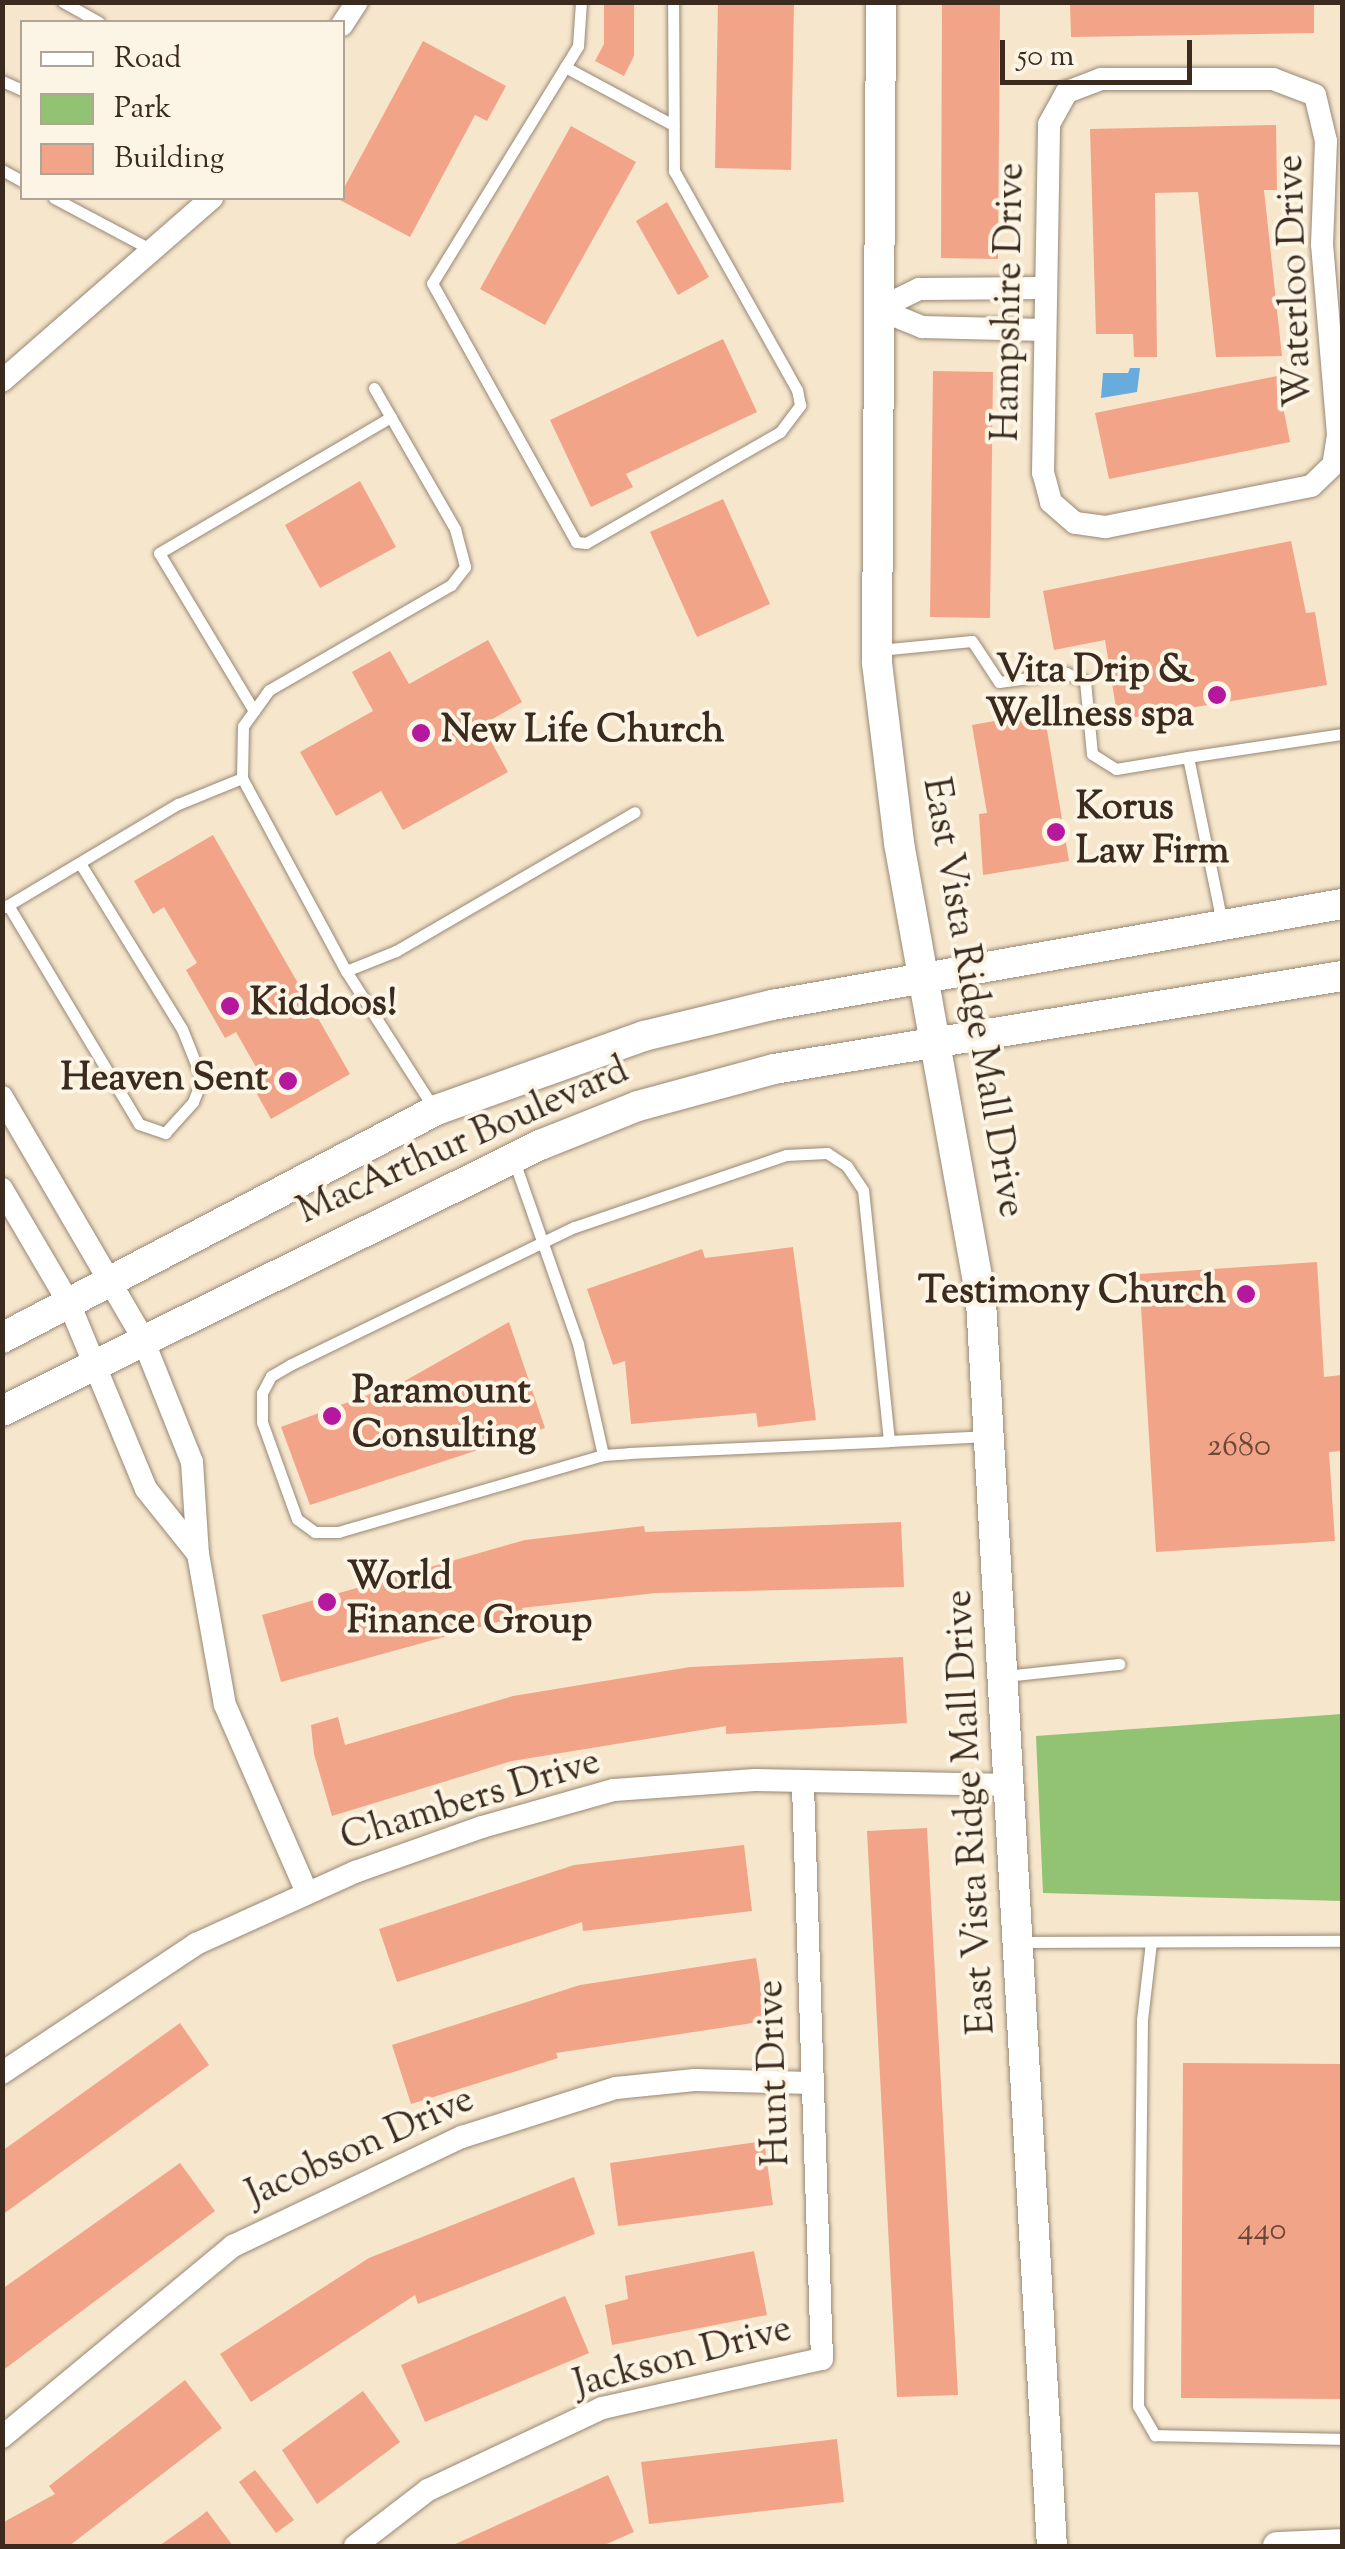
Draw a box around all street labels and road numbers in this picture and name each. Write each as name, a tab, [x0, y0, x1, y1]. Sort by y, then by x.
street label: Waterloo Drive	[1270, 154, 1324, 408]
street label: Hampshire Drive	[986, 162, 1036, 442]
street label: East Vista Ridge Mall Drive	[910, 775, 1032, 1221]
street label: MacArthur Boulevard	[292, 1050, 636, 1236]
street label: East Vista Ridge Mall Drive	[939, 1588, 1007, 2036]
street label: Chambers Drive	[336, 1741, 606, 1863]
street label: Hunt Drive	[750, 1979, 802, 2167]
street label: Jacobson Drive	[240, 2079, 482, 2219]
street label: Jackson Drive	[569, 2308, 797, 2410]

